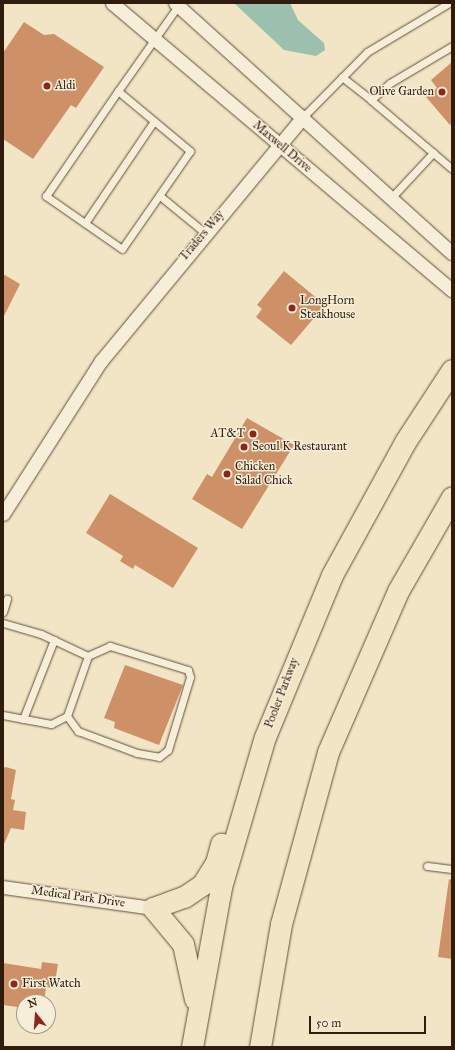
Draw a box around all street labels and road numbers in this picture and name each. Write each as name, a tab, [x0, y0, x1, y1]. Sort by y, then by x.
street label: Maxwell Drive	[250, 118, 314, 176]
street label: Traders Way	[177, 208, 227, 264]
street label: Pooler Parkway	[262, 656, 302, 730]
street label: Medical Park Drive	[30, 883, 126, 911]

